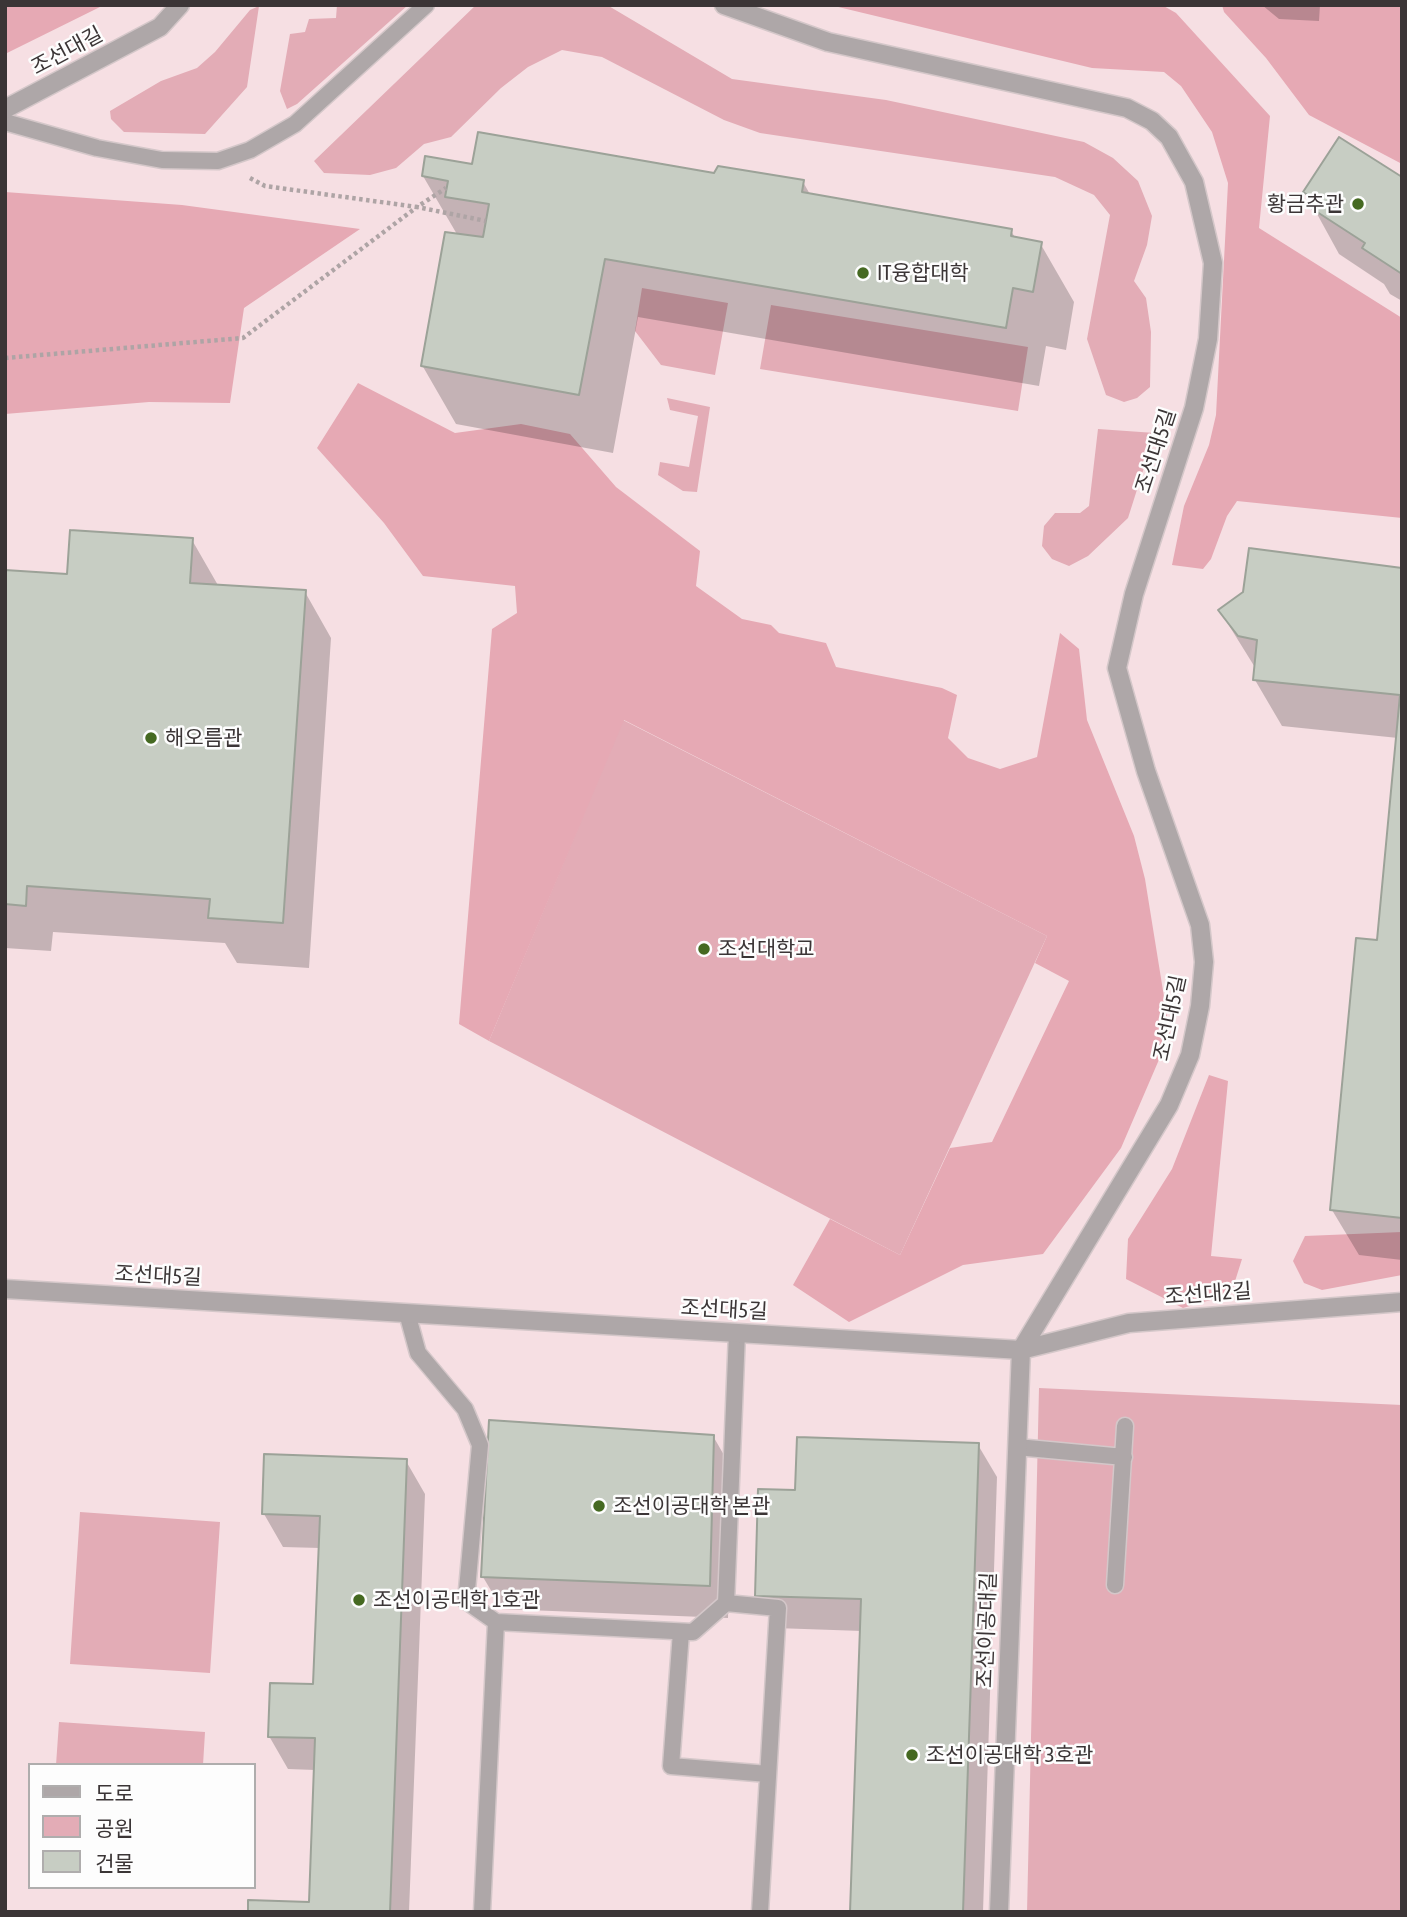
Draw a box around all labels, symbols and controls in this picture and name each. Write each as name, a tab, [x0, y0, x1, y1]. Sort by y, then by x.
street label: 조선대길	[27, 22, 107, 80]
place label: 황금추관	[1267, 191, 1344, 217]
marker: 황금추관	[1350, 196, 1366, 212]
place label: IT융합대학	[877, 260, 969, 286]
marker: IT융합대학	[855, 265, 871, 281]
street label: 조선대5길	[1131, 406, 1181, 496]
place label: 해오름관	[165, 725, 242, 751]
marker: 해오름관	[143, 730, 159, 746]
place label: 조선대학교	[718, 936, 815, 962]
marker: 조선대학교	[696, 941, 712, 957]
street label: 조선대5길	[1149, 973, 1191, 1063]
street label: 조선대5길	[114, 1261, 202, 1291]
street label: 조선대2길	[1164, 1278, 1252, 1310]
street label: 조선대5길	[680, 1295, 768, 1325]
place label: 조선이공대학 본관	[613, 1493, 770, 1519]
marker: 조선이공대학 본관	[591, 1498, 607, 1514]
street label: 조선이공대길	[972, 1572, 1002, 1688]
place label: 조선이공대학 1호관	[373, 1587, 540, 1613]
marker: 조선이공대학 1호관	[351, 1592, 367, 1608]
place label: 조선이공대학 3호관	[926, 1742, 1093, 1768]
marker: 조선이공대학 3호관	[904, 1747, 920, 1763]
legend	[28, 1763, 256, 1889]
text: 도로	[95, 1781, 134, 1805]
text: 공원	[95, 1816, 134, 1840]
text: 건물	[95, 1851, 134, 1875]

